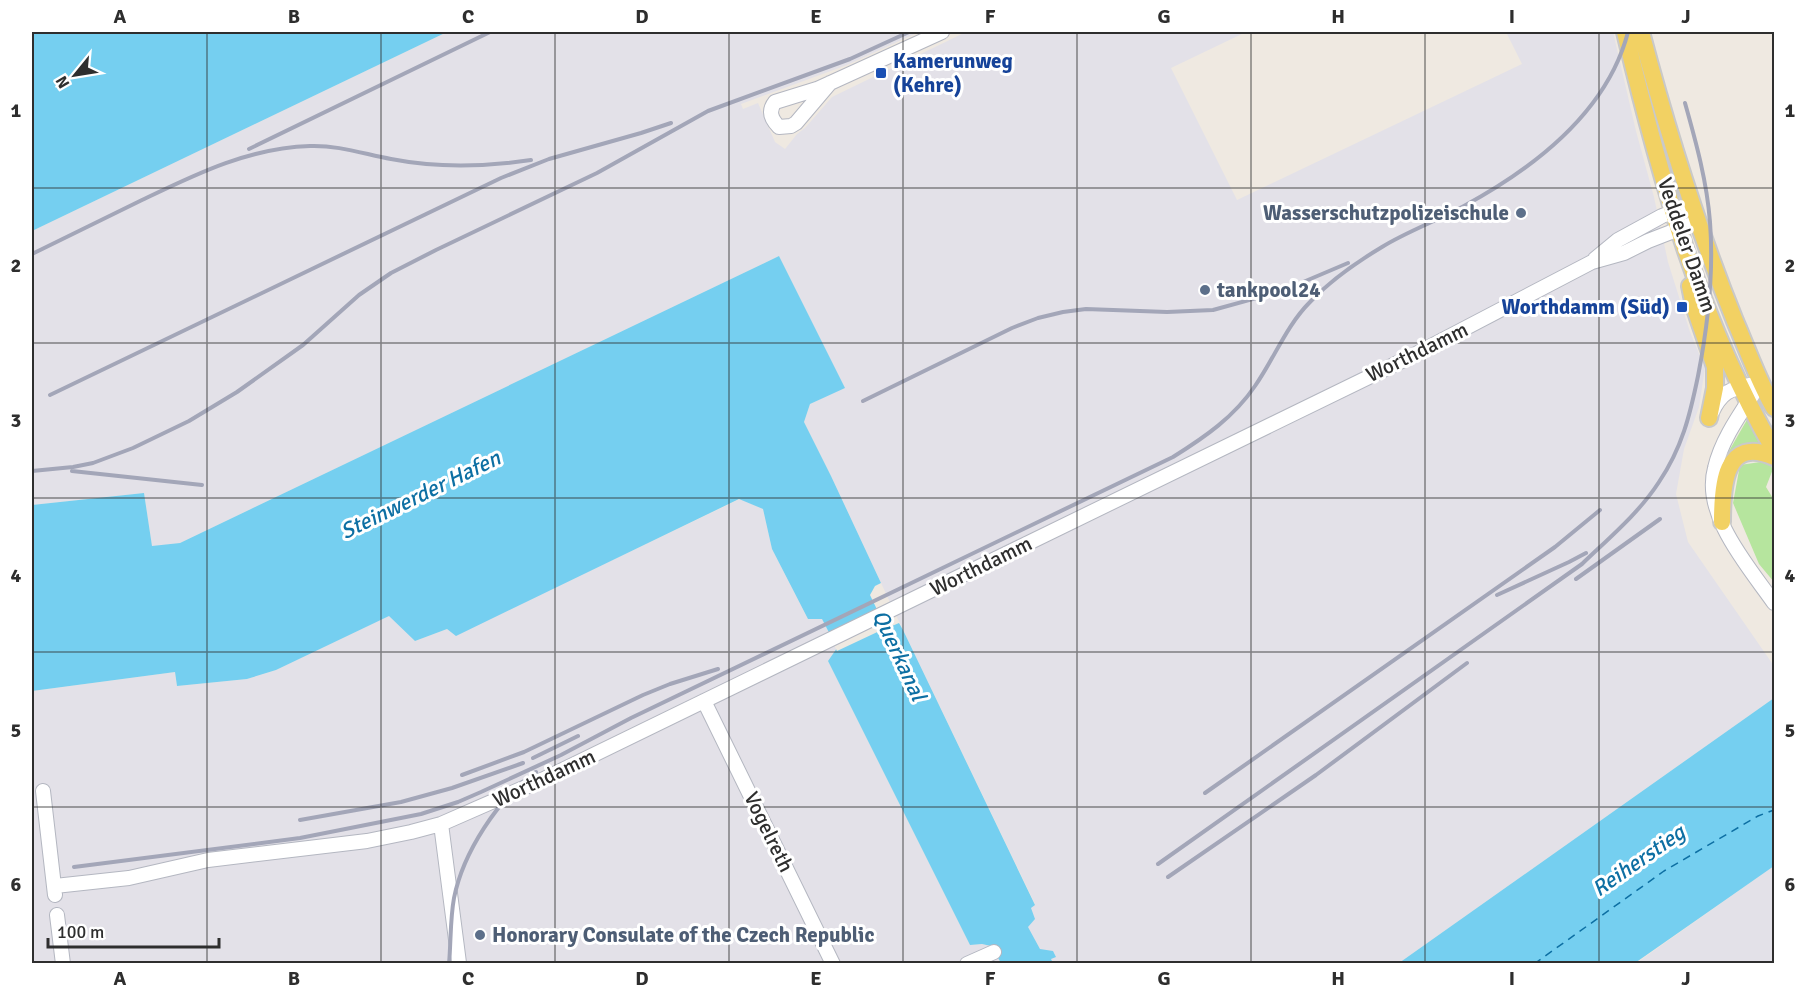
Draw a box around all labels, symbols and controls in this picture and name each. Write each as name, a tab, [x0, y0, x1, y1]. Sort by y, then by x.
text: A	[114, 4, 127, 29]
text: B	[288, 4, 300, 29]
text: C	[462, 4, 474, 29]
text: D	[635, 4, 649, 29]
text: E	[810, 4, 822, 29]
text: F	[985, 4, 996, 29]
text: G	[1157, 4, 1171, 29]
text: H	[1331, 4, 1345, 29]
text: I	[1509, 4, 1515, 29]
text: J	[1681, 4, 1691, 29]
north arrow	[45, 45, 105, 105]
place label: Kamerunweg (Kehre)	[893, 48, 1013, 98]
marker: Kamerunweg (Kehre)	[874, 66, 888, 80]
text: N	[51, 72, 74, 92]
text: 1	[11, 98, 22, 123]
text: 1	[1785, 98, 1796, 123]
street label: Veddeler Damm	[1652, 174, 1722, 316]
place label: Wasserschutzpolizeischule	[1263, 200, 1509, 226]
marker: Wasserschutzpolizeischule	[1514, 206, 1528, 220]
text: 2	[11, 253, 21, 278]
text: 2	[1785, 253, 1795, 278]
place label: tankpool24	[1216, 277, 1321, 303]
marker: tankpool24	[1198, 283, 1212, 297]
place label: Worthdamm (Süd)	[1502, 294, 1670, 320]
marker: Worthdamm (Süd)	[1675, 300, 1689, 314]
street label: Worthdamm	[1362, 316, 1472, 388]
text: 3	[11, 408, 21, 433]
text: 3	[1785, 408, 1795, 433]
water label: Steinwerder Hafen	[336, 444, 506, 545]
street label: Worthdamm	[926, 530, 1036, 602]
text: 4	[11, 563, 22, 588]
text: 4	[1785, 563, 1796, 588]
water label: Querkanal	[867, 605, 933, 706]
text: 5	[11, 718, 21, 743]
text: 5	[1785, 718, 1795, 743]
street label: Worthdamm	[489, 743, 599, 813]
street label: Vogelreth	[738, 788, 800, 876]
water label: Reiherstieg	[1587, 817, 1692, 902]
text: 6	[11, 872, 22, 897]
text: 6	[1785, 872, 1796, 897]
scale bar	[48, 911, 219, 949]
text: 100 m	[57, 921, 104, 943]
place label: Honorary Consulate of the Czech Republic	[492, 922, 874, 948]
marker: Honorary Consulate of the Czech Republic	[473, 928, 487, 942]
text: A	[114, 966, 127, 991]
text: B	[288, 966, 300, 991]
text: C	[462, 966, 474, 991]
text: D	[635, 966, 649, 991]
text: E	[810, 966, 822, 991]
text: F	[985, 966, 996, 991]
text: G	[1157, 966, 1171, 991]
text: H	[1331, 966, 1345, 991]
text: I	[1509, 966, 1515, 991]
text: J	[1681, 966, 1691, 991]

